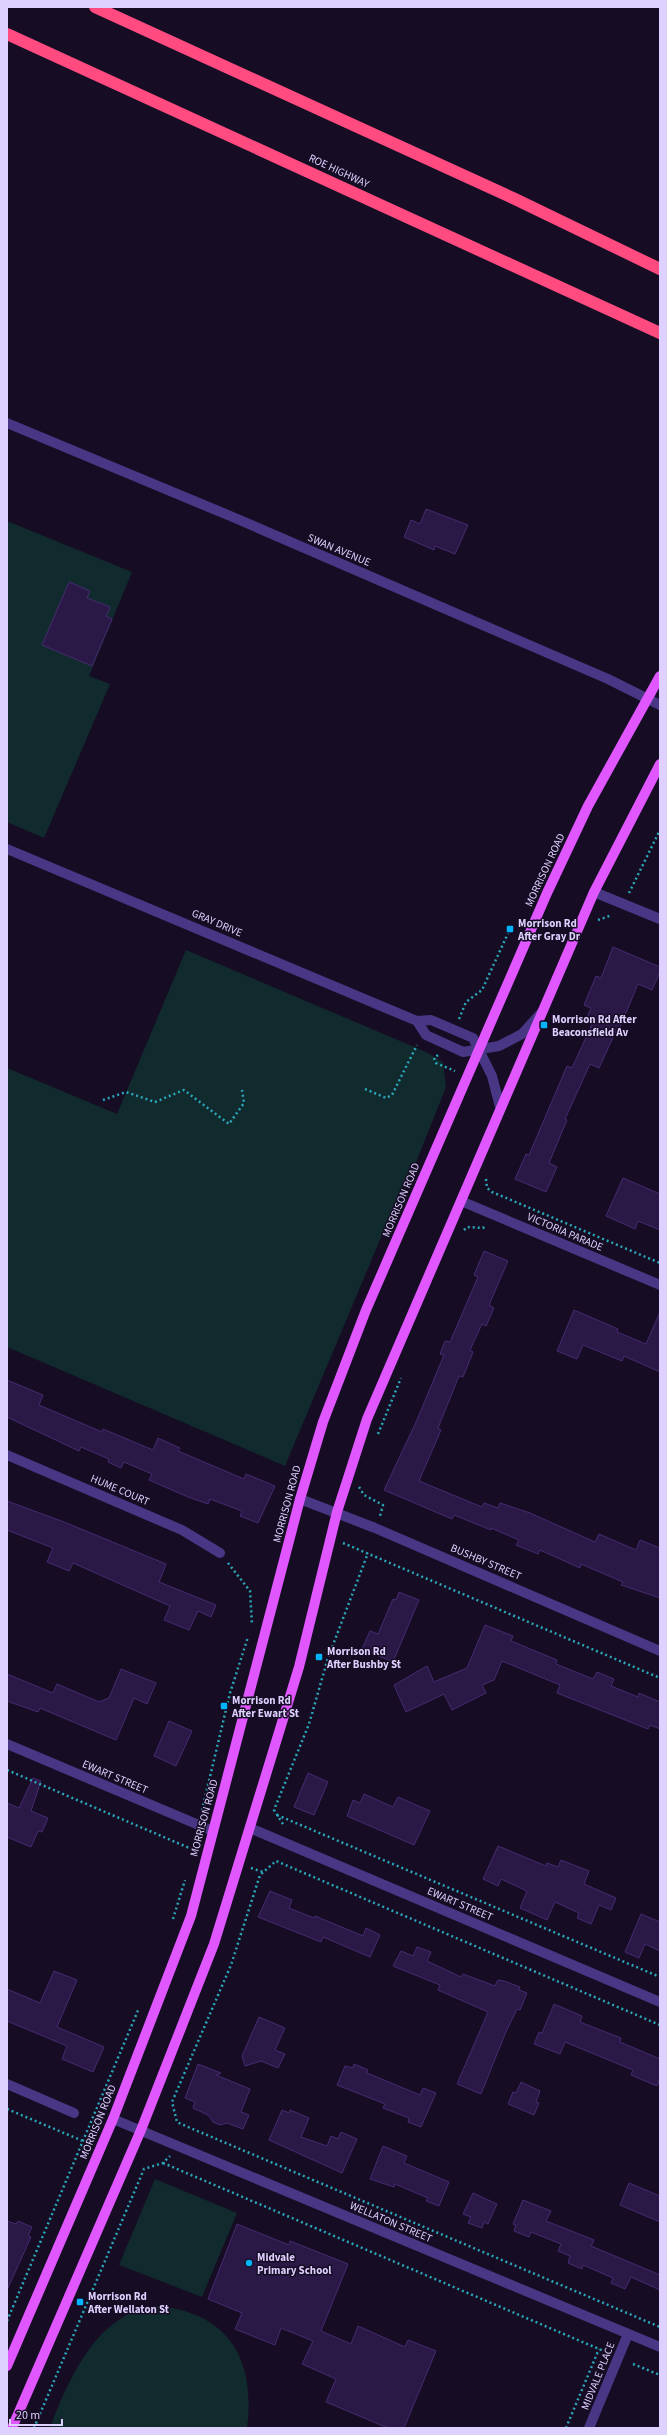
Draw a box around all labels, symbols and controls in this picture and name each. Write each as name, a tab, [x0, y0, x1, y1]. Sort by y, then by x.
street label: ROE HIGHWAY	[306, 150, 372, 192]
street label: SWAN AVENUE	[305, 530, 373, 570]
street label: MORRISON ROAD	[521, 831, 569, 909]
street label: GRAY DRIVE	[189, 906, 245, 940]
place label: Morrison Rd After Gray Dr	[517, 916, 581, 944]
marker: Morrison Rd After Gray Dr	[505, 924, 515, 934]
place label: Morrison Rd After Beaconsfield Av	[552, 1012, 637, 1040]
marker: Morrison Rd After Beaconsfield Av	[539, 1020, 549, 1030]
street label: MORRISON ROAD	[379, 1160, 424, 1239]
street label: VICTORIA PARADE	[525, 1209, 606, 1255]
street label: MORRISON ROAD	[269, 1463, 305, 1544]
street label: HUME COURT	[88, 1471, 152, 1509]
street label: BUSHBY STREET	[448, 1540, 524, 1584]
place label: Morrison Rd After Bushby St	[326, 1644, 402, 1672]
marker: Morrison Rd After Bushby St	[314, 1652, 324, 1662]
place label: Morrison Rd After Ewart St	[231, 1693, 300, 1721]
marker: Morrison Rd After Ewart St	[219, 1701, 229, 1711]
street label: EWART STREET	[80, 1756, 150, 1798]
street label: MORRISON ROAD	[186, 1777, 222, 1858]
street label: EWART STREET	[425, 1883, 495, 1925]
street label: MORRISON ROAD	[76, 2082, 120, 2162]
street label: WELLATON STREET	[348, 2198, 435, 2246]
place label: Midvale Primary School	[257, 2250, 332, 2278]
marker: Midvale Primary School	[244, 2258, 254, 2268]
place label: Morrison Rd After Wellaton St	[87, 2289, 170, 2317]
marker: Morrison Rd After Wellaton St	[75, 2297, 85, 2307]
street label: MIDVALE PLACE	[578, 2340, 618, 2412]
scale bar	[10, 2401, 62, 2427]
text: 20 m	[16, 2407, 40, 2424]

